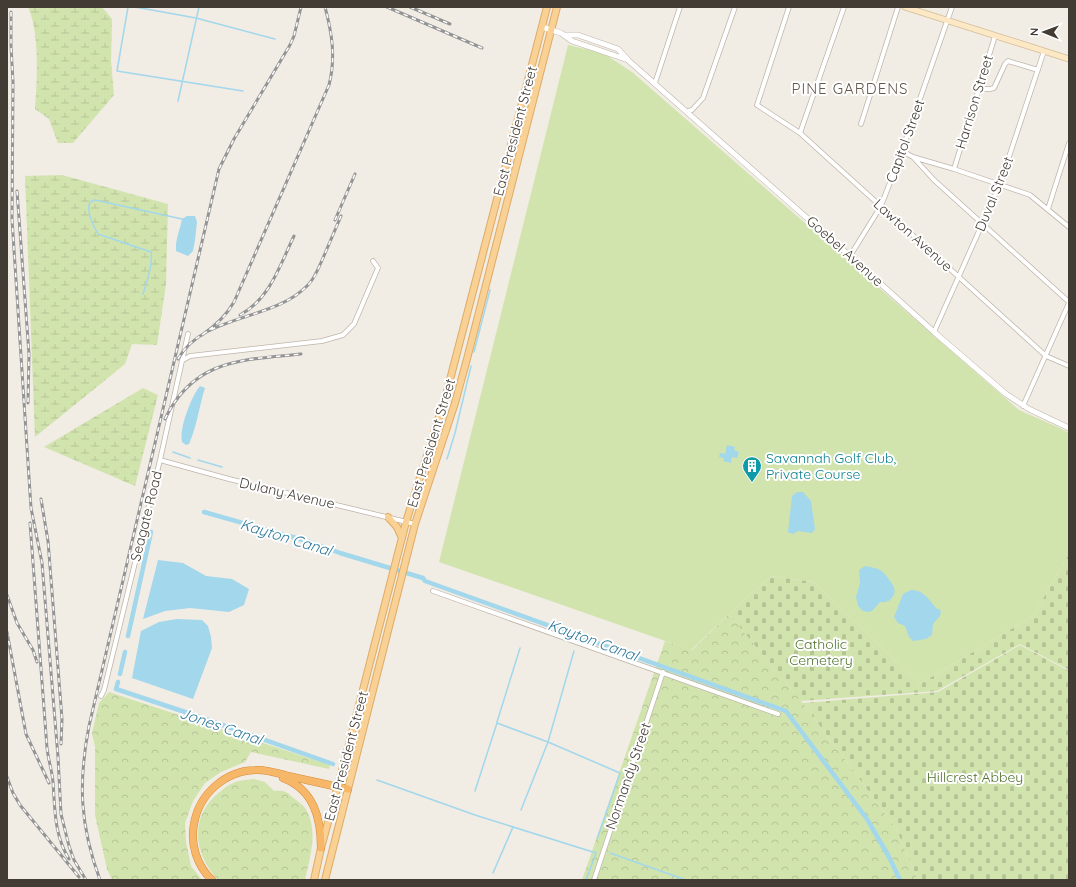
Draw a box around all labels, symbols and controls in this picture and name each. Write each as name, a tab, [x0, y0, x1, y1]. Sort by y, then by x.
north arrow	[1024, 12, 1064, 52]
text: N	[1027, 28, 1041, 36]
street label: Harrison Street	[951, 52, 997, 151]
street label: East President Street	[489, 64, 541, 198]
district label: PINE GARDENS	[791, 79, 909, 98]
street label: Capitol Street	[882, 97, 929, 185]
street label: Duval Street	[971, 154, 1017, 234]
street label: Lawton Avenue	[870, 195, 956, 275]
street label: Goebel Avenue	[803, 212, 887, 290]
street label: East President Street	[403, 376, 459, 510]
place label: Savannah Golf Club, Private Course	[766, 449, 896, 483]
building icon: Savannah Golf Club, Private Course	[741, 455, 763, 483]
street label: Seagate Road	[126, 469, 166, 563]
street label: Dulany Avenue	[238, 473, 337, 513]
water label: Kayton Canal	[238, 514, 336, 560]
water label: Kayton Canal	[545, 615, 642, 666]
park label: Catholic Cemetery	[789, 635, 853, 669]
street label: East President Street	[320, 689, 372, 823]
water label: Jones Canal	[177, 703, 266, 749]
street label: Normandy Street	[601, 720, 655, 832]
park label: Hillcrest Abbey	[927, 768, 1023, 786]

